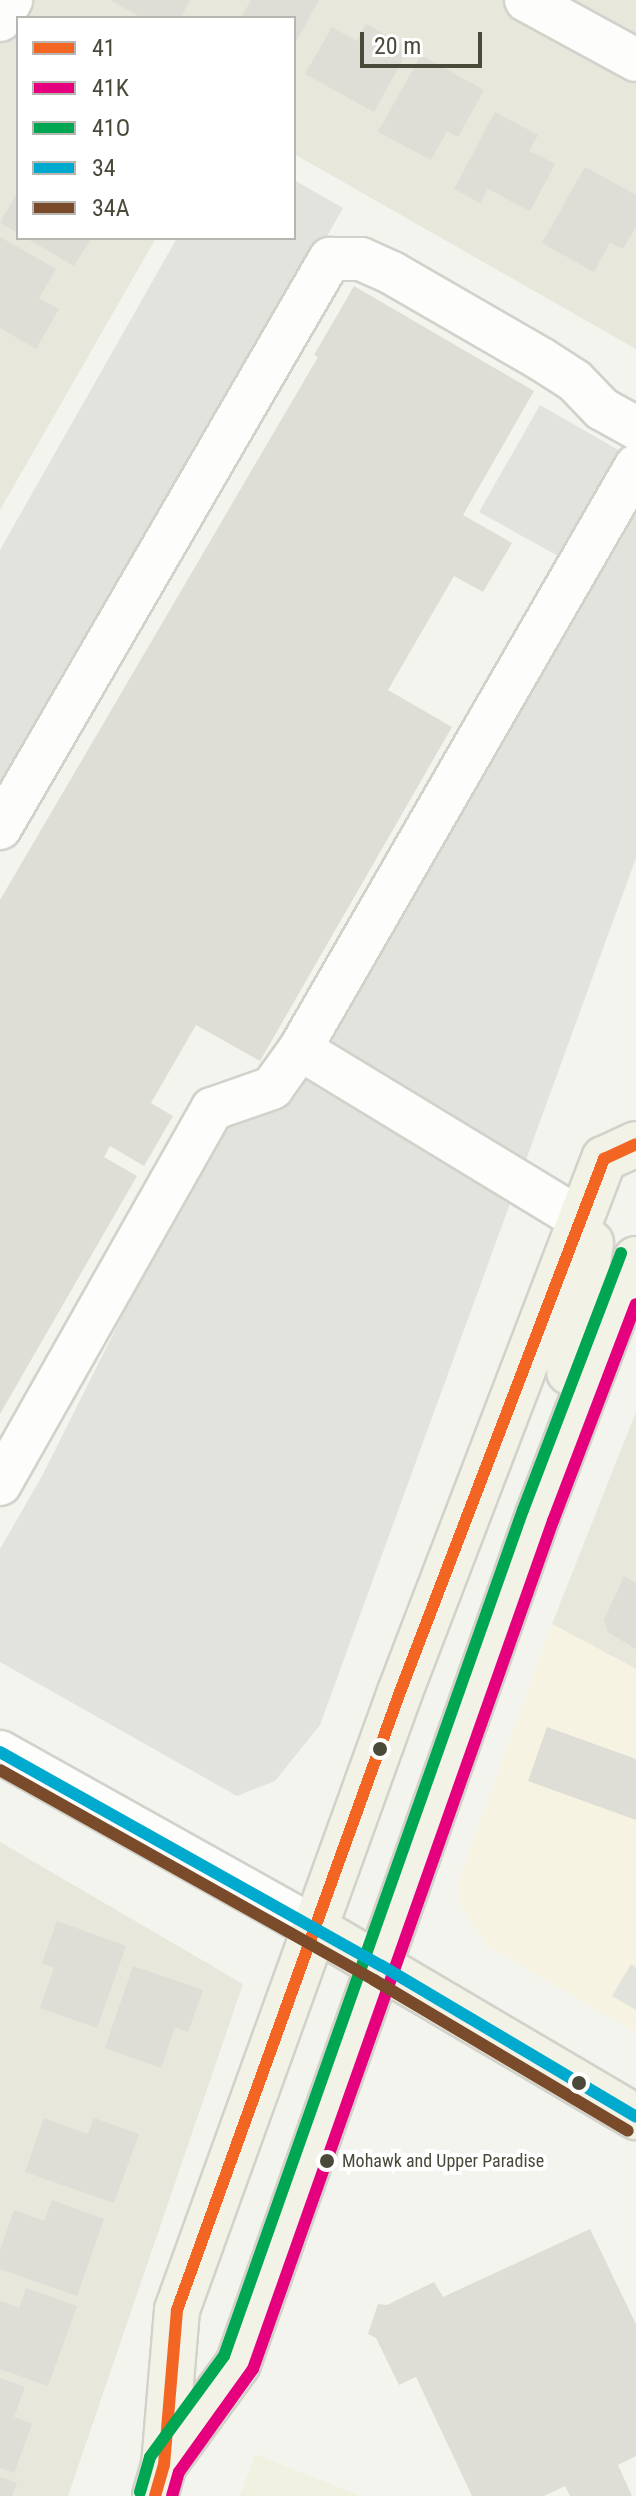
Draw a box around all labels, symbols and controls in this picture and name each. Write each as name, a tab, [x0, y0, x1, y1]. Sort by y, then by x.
legend	[16, 16, 296, 240]
scale bar	[364, 16, 486, 66]
text: 20 m	[374, 32, 421, 60]
text: 41	[92, 34, 116, 62]
text: 41K	[92, 74, 129, 102]
text: 41O	[92, 114, 130, 142]
text: 34	[92, 154, 116, 182]
text: 34A	[92, 194, 130, 222]
unlabelled marker	[372, 1741, 388, 1757]
unlabelled marker	[571, 2075, 587, 2091]
place label: Mohawk and Upper Paradise	[342, 2150, 544, 2172]
marker: Mohawk and Upper Paradise	[319, 2153, 335, 2169]

